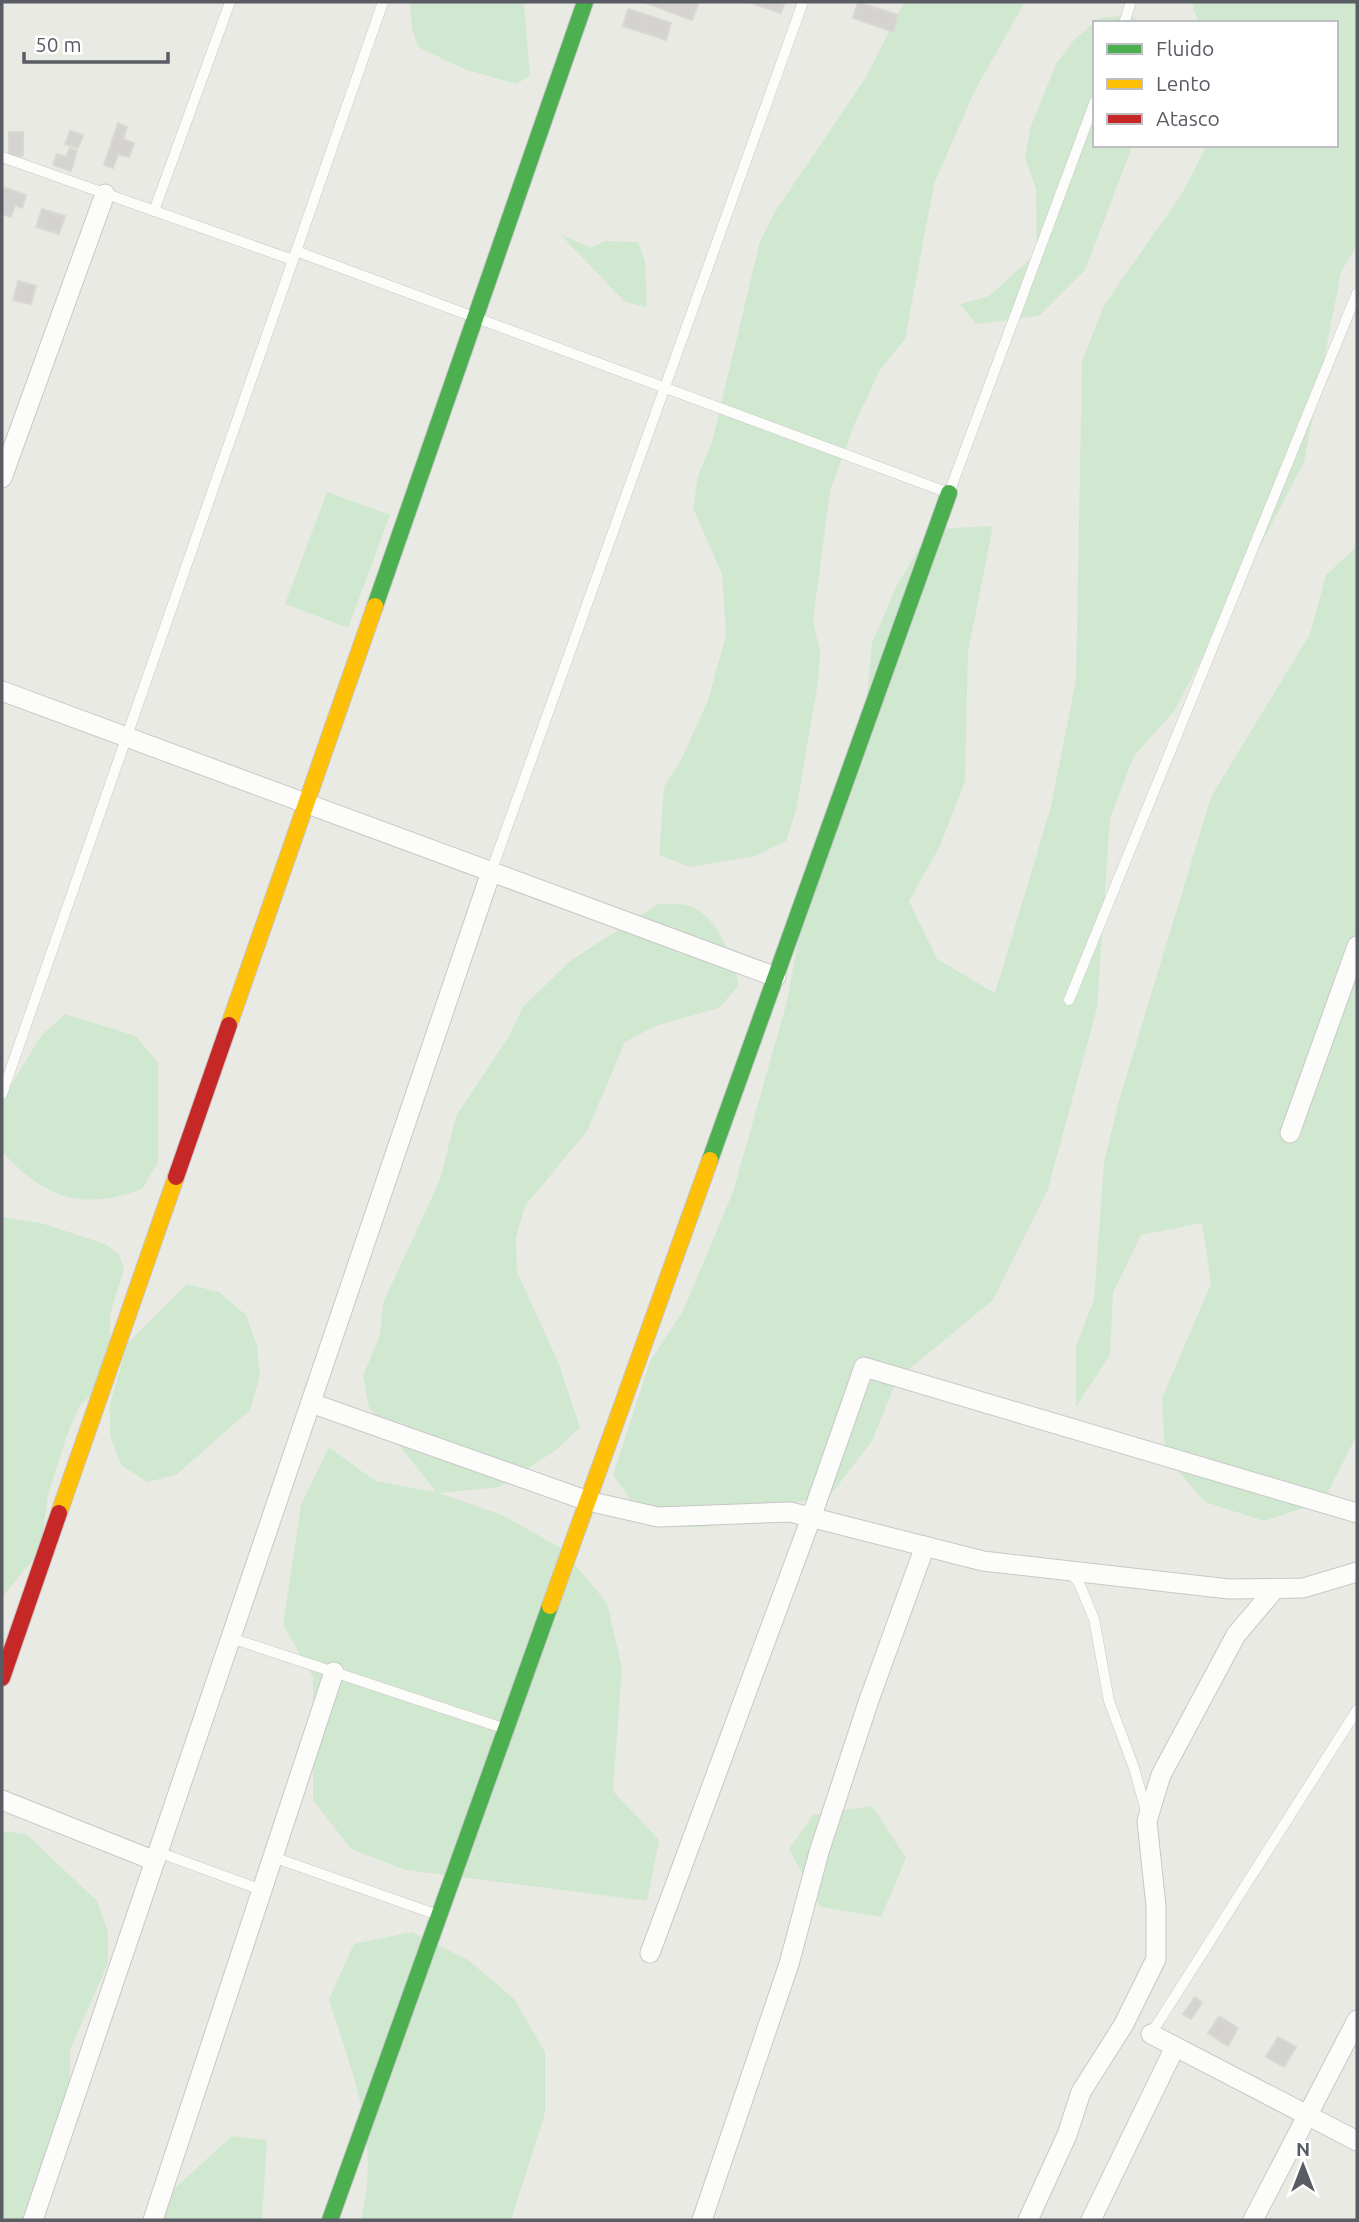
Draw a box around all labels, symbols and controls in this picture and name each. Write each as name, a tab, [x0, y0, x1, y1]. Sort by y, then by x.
scale bar	[24, 21, 168, 65]
legend	[1093, 21, 1338, 147]
text: 50 m	[35, 32, 82, 56]
text: Fluido	[1156, 36, 1214, 60]
text: Lento	[1156, 71, 1211, 95]
text: Atasco	[1156, 106, 1220, 130]
north arrow	[1268, 2131, 1338, 2201]
text: N	[1296, 2138, 1310, 2160]

